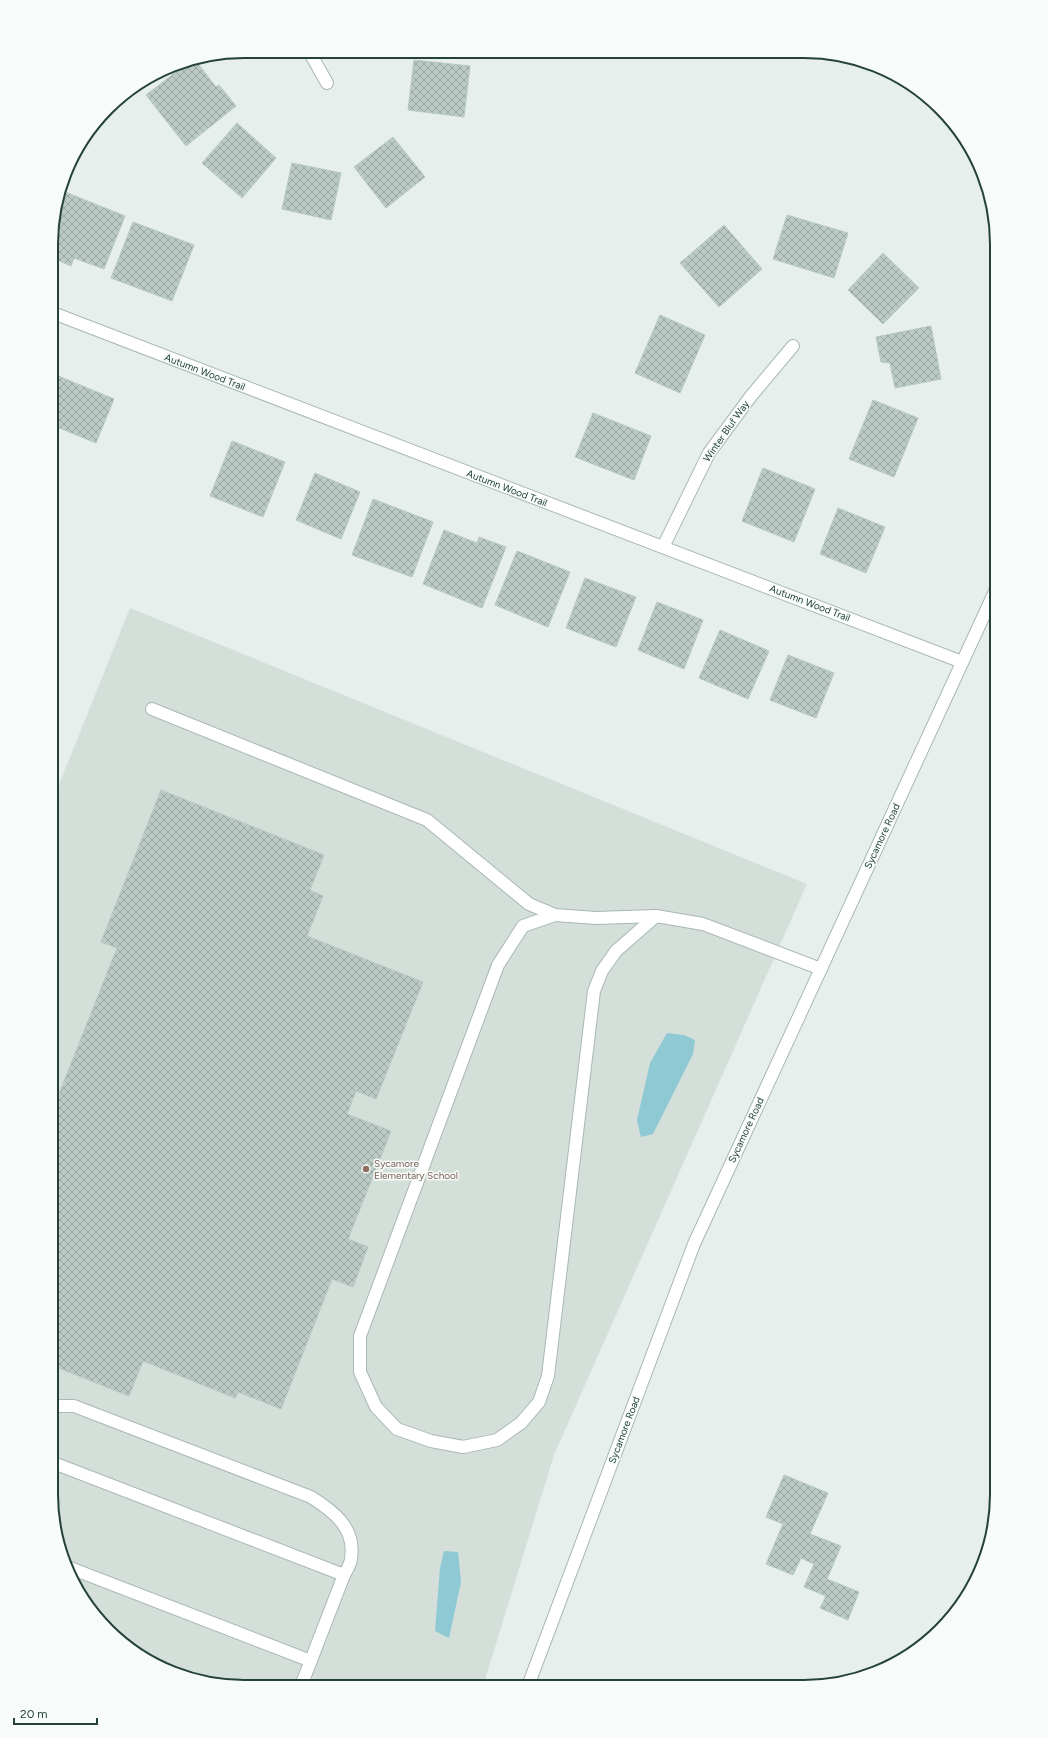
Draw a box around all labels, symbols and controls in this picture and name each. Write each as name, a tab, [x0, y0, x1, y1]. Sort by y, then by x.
street label: Autumn Wood Trail	[163, 351, 247, 393]
street label: Winter Bluf Way	[700, 397, 752, 464]
street label: Autumn Wood Trail	[465, 467, 549, 509]
street label: Autumn Wood Trail	[768, 582, 852, 624]
street label: Sycamore Road	[861, 801, 903, 871]
street label: Sycamore Road	[725, 1095, 767, 1165]
place label: Sycamore Elementary School	[374, 1157, 458, 1182]
marker: Sycamore Elementary School	[361, 1164, 371, 1174]
street label: Sycamore Road	[605, 1395, 643, 1465]
scale bar	[14, 1700, 97, 1726]
text: 20 m	[20, 1707, 48, 1721]

